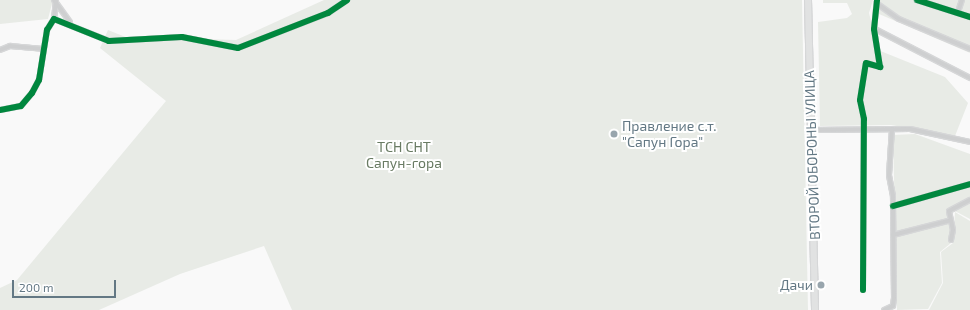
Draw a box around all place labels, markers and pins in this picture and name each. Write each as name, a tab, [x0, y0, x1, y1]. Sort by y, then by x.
place label: Правление с.т. "Сапун Гора"	[622, 118, 716, 150]
marker: Правление с.т. "Сапун Гора"	[609, 129, 619, 139]
place label: Дачи	[780, 277, 813, 293]
marker: Дачи	[816, 280, 826, 290]

